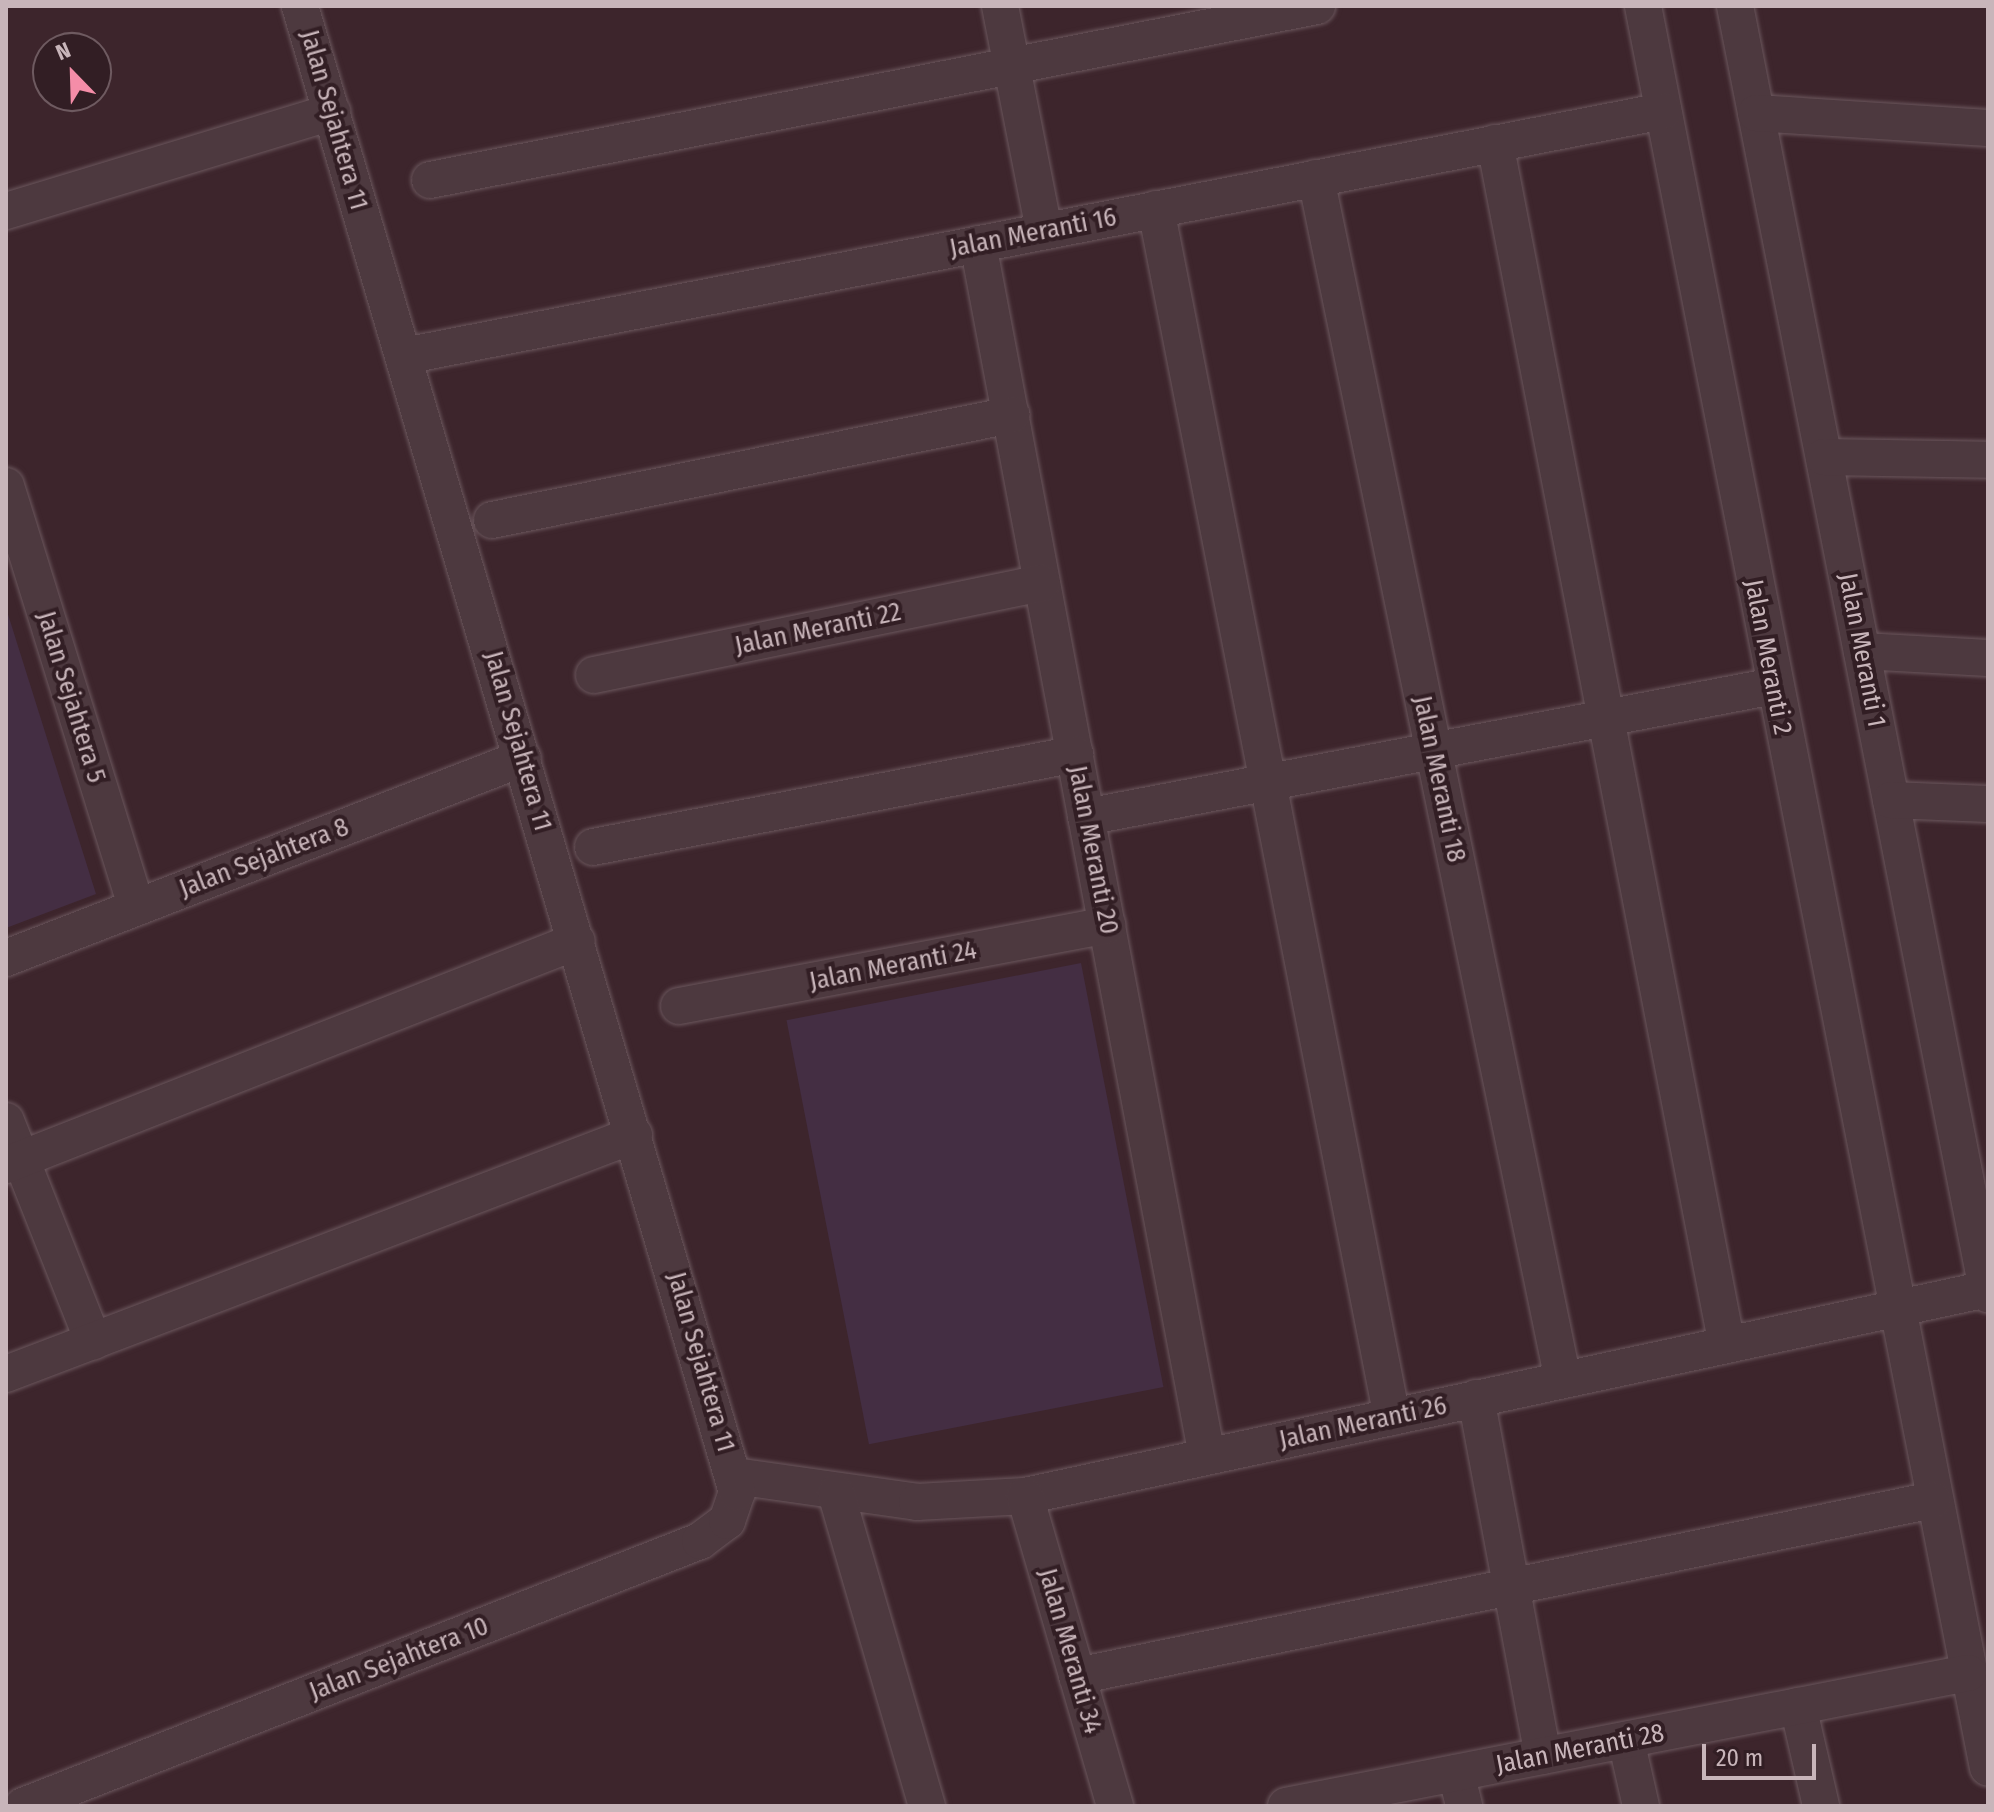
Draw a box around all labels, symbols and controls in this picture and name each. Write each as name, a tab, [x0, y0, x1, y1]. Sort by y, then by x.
street label: Jalan Sejahtera 11	[293, 27, 375, 213]
north arrow	[32, 32, 112, 112]
text: N	[52, 36, 75, 66]
street label: Jalan Meranti 16	[947, 202, 1119, 264]
street label: Jalan Meranti 1	[1832, 570, 1892, 730]
street label: Jalan Meranti 2	[1738, 577, 1798, 737]
street label: Jalan Meranti 22	[732, 596, 904, 662]
street label: Jalan Sejahtera 5	[30, 608, 112, 786]
street label: Jalan Sejahtera 11	[477, 648, 559, 834]
street label: Jalan Meranti 18	[1406, 693, 1472, 865]
street label: Jalan Meranti 20	[1061, 763, 1125, 937]
street label: Jalan Sejahtera 8	[175, 811, 353, 905]
street label: Jalan Meranti 24	[807, 935, 979, 997]
street label: Jalan Sejahtera 11	[660, 1269, 742, 1455]
street label: Jalan Meranti 26	[1276, 1390, 1450, 1456]
street label: Jalan Meranti 34	[1032, 1565, 1108, 1737]
street label: Jalan Sejahtera 10	[305, 1611, 493, 1707]
street label: Jalan Meranti 28	[1493, 1717, 1667, 1781]
scale bar	[1706, 1728, 1820, 1778]
text: 20 m	[1716, 1744, 1763, 1772]

